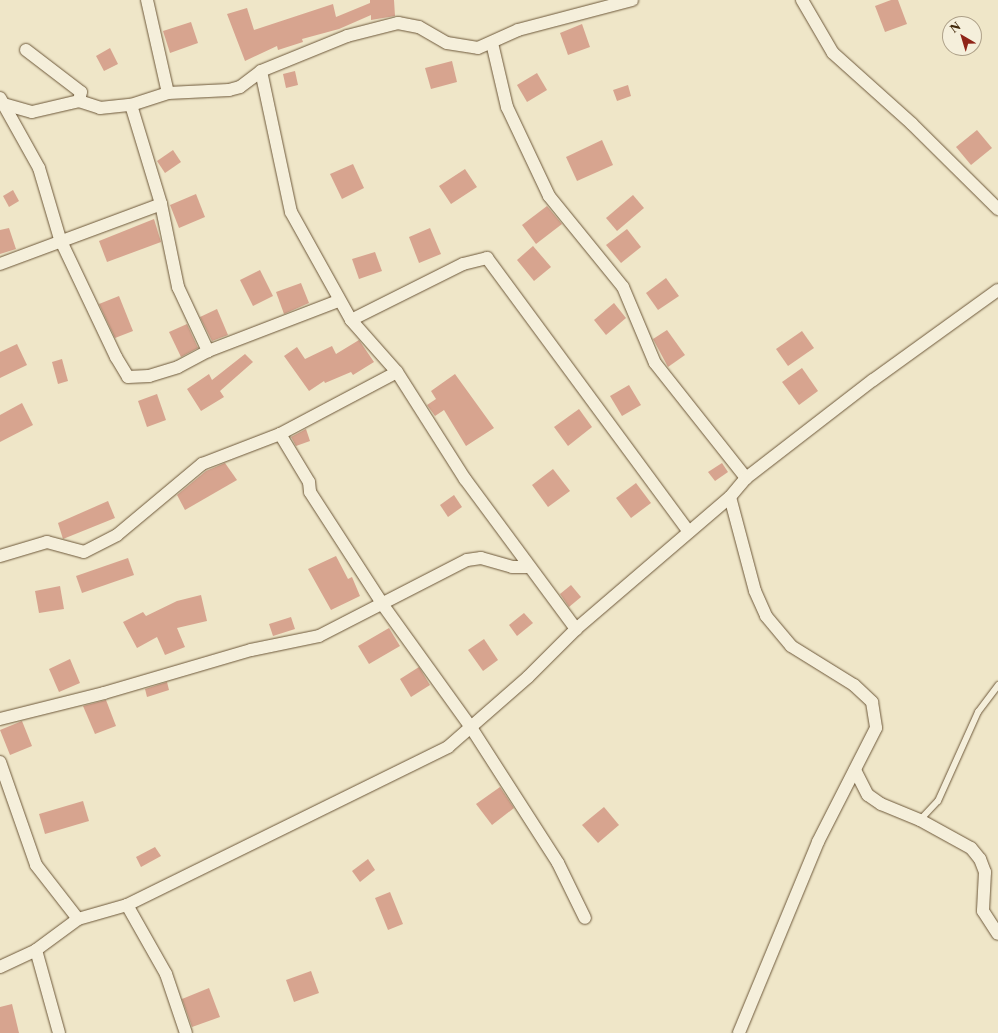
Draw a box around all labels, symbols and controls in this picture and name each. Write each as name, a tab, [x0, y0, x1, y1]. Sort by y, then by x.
north arrow	[942, 16, 982, 56]
text: N	[947, 19, 963, 36]

